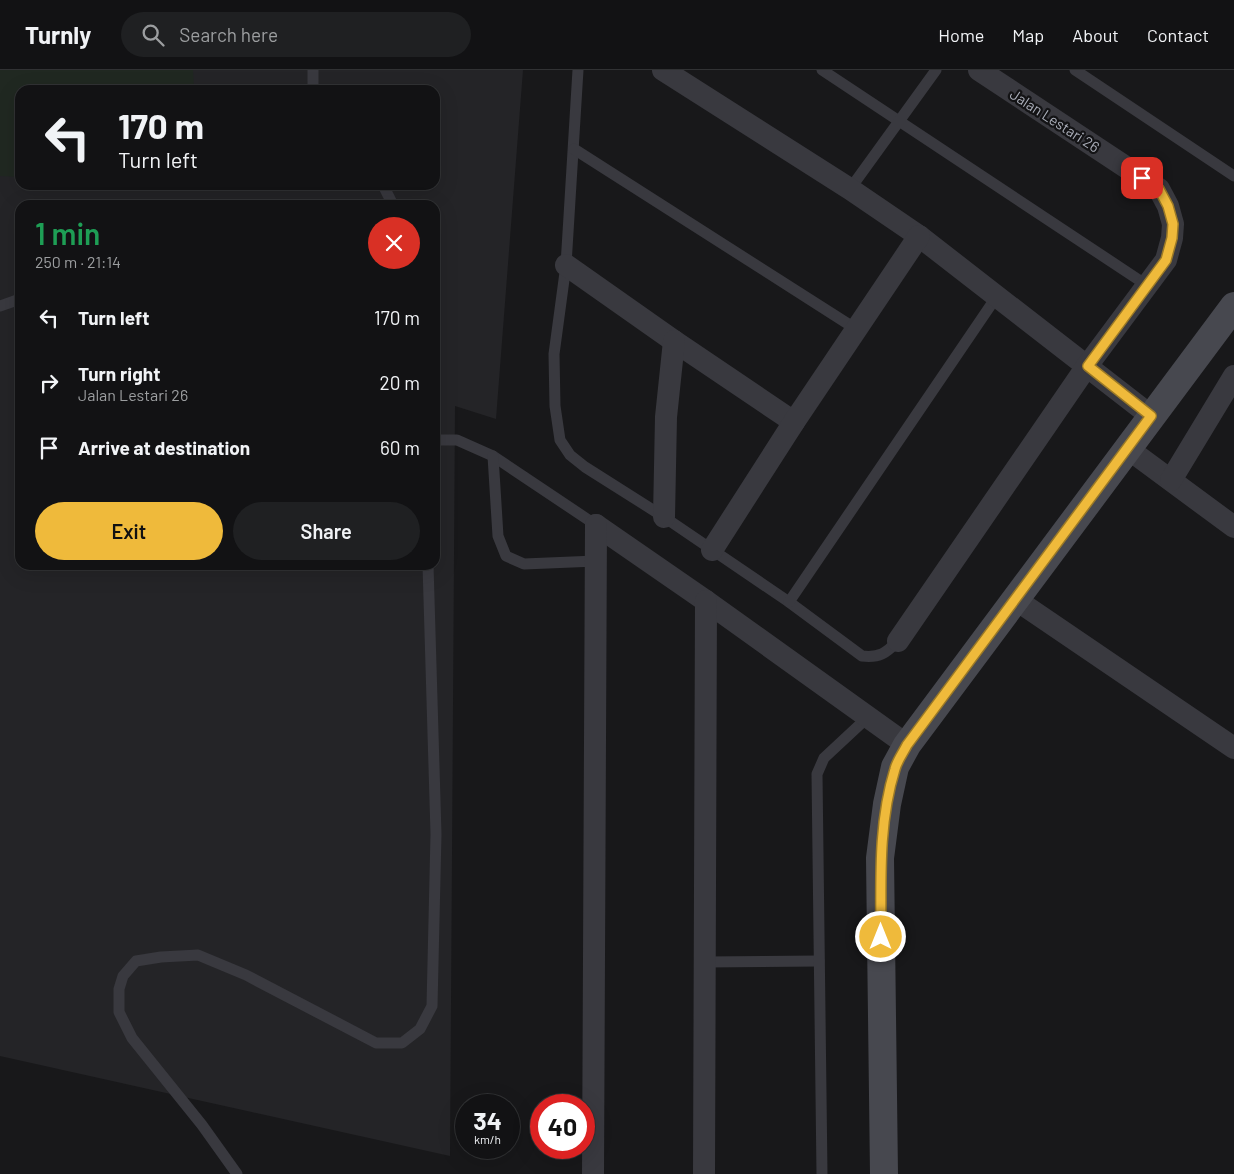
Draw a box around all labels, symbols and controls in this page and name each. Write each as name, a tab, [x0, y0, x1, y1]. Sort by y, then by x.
search box	[121, 12, 471, 57]
text: Turnly	[25, 20, 91, 49]
icon: search	[139, 21, 167, 49]
text: Search here	[179, 23, 278, 46]
text: Home	[938, 24, 984, 46]
text: Map	[1012, 24, 1044, 46]
text: About	[1072, 24, 1119, 46]
text: Contact	[1147, 24, 1209, 46]
street label: Jalan Lestari 26	[1007, 84, 1103, 156]
text: 170 m	[118, 104, 204, 146]
icon: left	[35, 105, 100, 170]
text: Turn left	[118, 146, 198, 172]
pin	[1121, 157, 1163, 199]
icon: arrive	[1128, 164, 1156, 192]
text: 1 min	[35, 215, 100, 251]
button: close	[368, 217, 420, 269]
text: 250 m · 21:14	[35, 252, 121, 271]
icon: left	[35, 304, 63, 332]
text: Turn left	[78, 306, 149, 329]
text: 170 m	[374, 306, 420, 329]
text: Turn right	[78, 362, 160, 385]
icon: right	[35, 369, 63, 397]
text: 20 m	[380, 371, 420, 394]
text: Jalan Lestari 26	[78, 385, 188, 404]
icon: arrive	[35, 434, 63, 462]
text: Arrive at destination	[78, 436, 250, 459]
text: 60 m	[380, 436, 420, 459]
button: Exit	[35, 502, 223, 560]
button: Share	[233, 502, 420, 560]
position arrow	[854, 910, 906, 962]
speed limit sign: 40	[530, 1094, 595, 1159]
text: 34	[473, 1105, 502, 1135]
text: km/h	[474, 1132, 501, 1146]

